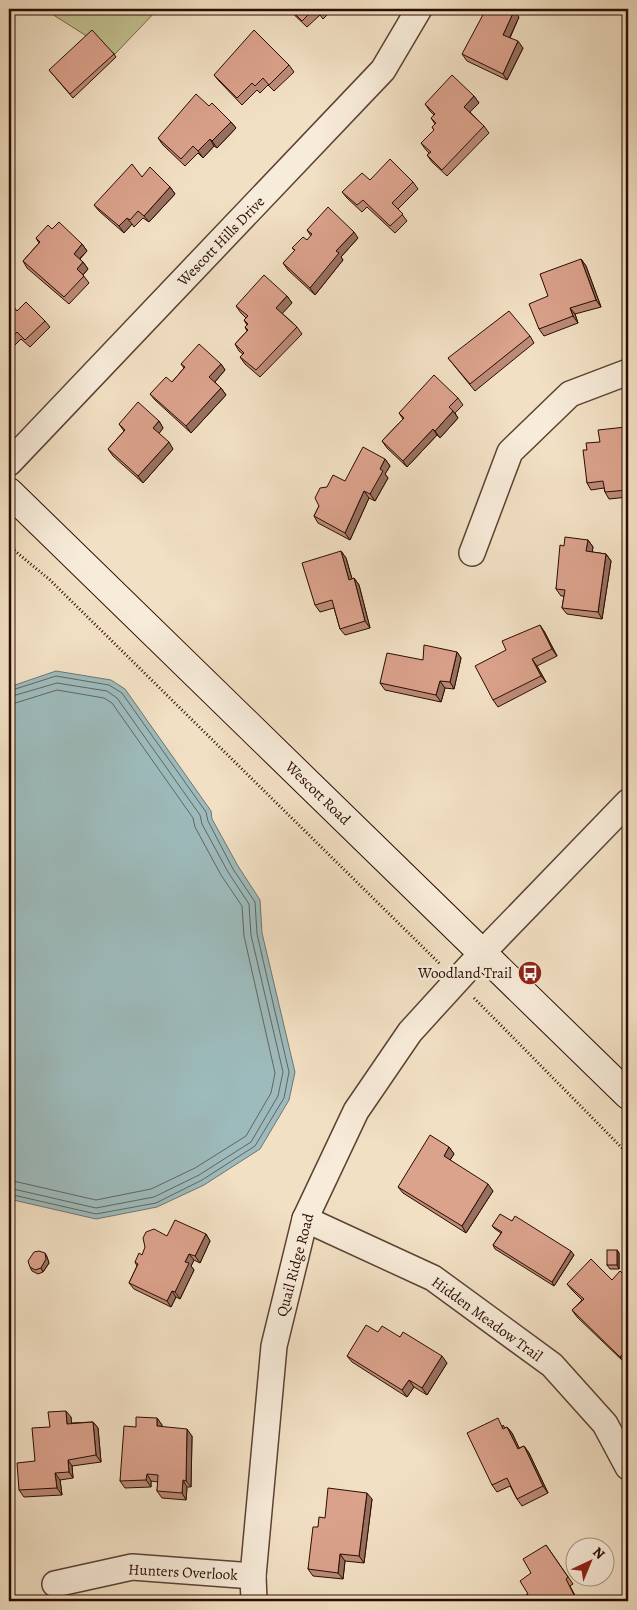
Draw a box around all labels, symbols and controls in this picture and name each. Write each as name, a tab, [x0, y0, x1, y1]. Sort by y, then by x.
street label: Wescott Hills Drive	[172, 192, 269, 291]
street label: Wescott Road	[280, 756, 356, 830]
bus stop icon: Woodland Trail	[517, 960, 543, 986]
place label: Woodland Trail	[417, 963, 512, 983]
street label: Quail Ridge Road	[272, 1210, 319, 1319]
street label: Hidden Meadow Trail	[427, 1272, 547, 1366]
north arrow	[564, 1538, 614, 1588]
text: N	[588, 1543, 609, 1563]
street label: Hunters Overlook	[128, 1559, 239, 1585]

